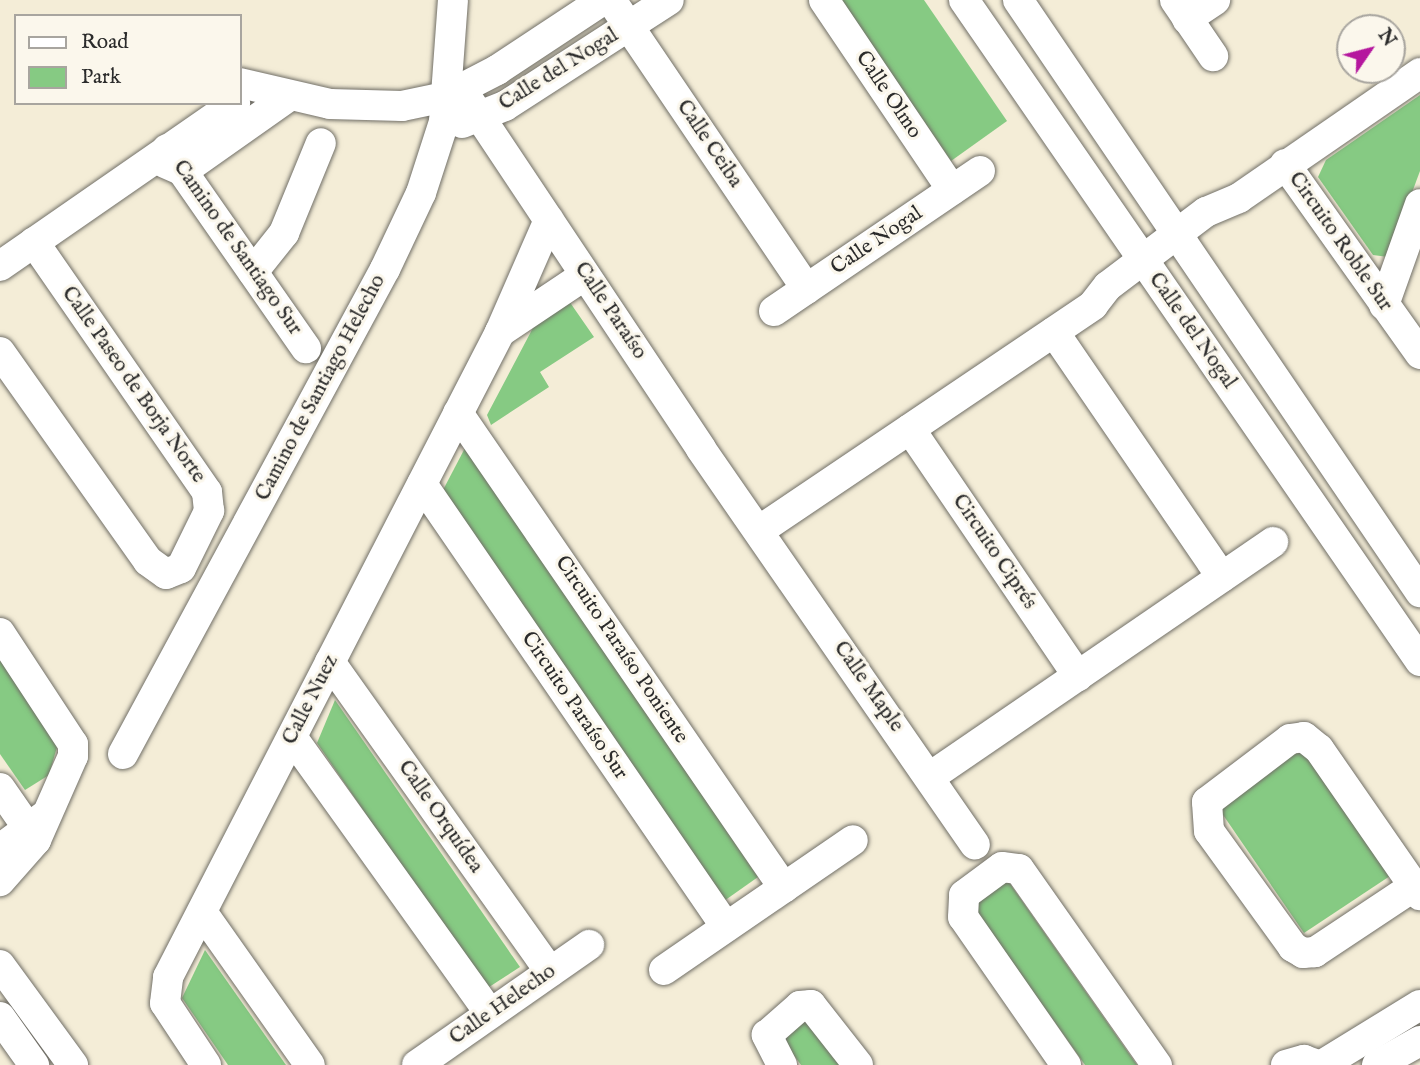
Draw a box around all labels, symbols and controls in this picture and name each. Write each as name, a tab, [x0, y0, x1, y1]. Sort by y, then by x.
legend	[14, 14, 242, 105]
north arrow	[1336, 14, 1406, 84]
street label: Calle del Nogal	[495, 23, 623, 117]
text: N	[1372, 24, 1401, 52]
text: Road	[81, 29, 128, 56]
street label: Calle Olmo	[850, 46, 926, 144]
text: Park	[81, 64, 121, 91]
street label: Calle Ceiba	[671, 95, 747, 193]
street label: Camino de Santiago Sur	[167, 156, 307, 340]
street label: Circuito Roble Sur	[1283, 167, 1397, 317]
street label: Calle Nogal	[827, 201, 927, 281]
street label: Calle Paraíso	[568, 258, 652, 364]
street label: Calle del Nogal	[1143, 268, 1241, 394]
street label: Camino de Santiago Helecho	[251, 271, 391, 505]
street label: Calle Paseo de Borja Norte	[56, 282, 210, 488]
street label: Circuito Ciprés	[946, 490, 1042, 614]
street label: Circuito Paraíso Poniente	[549, 551, 693, 749]
street label: Circuito Paraíso Sur	[515, 627, 633, 785]
street label: Calle Maple	[828, 637, 908, 737]
street label: Calle Nuez	[278, 651, 344, 749]
street label: Calle Orquídea	[392, 756, 488, 878]
street label: Calle Helecho	[445, 959, 561, 1051]

